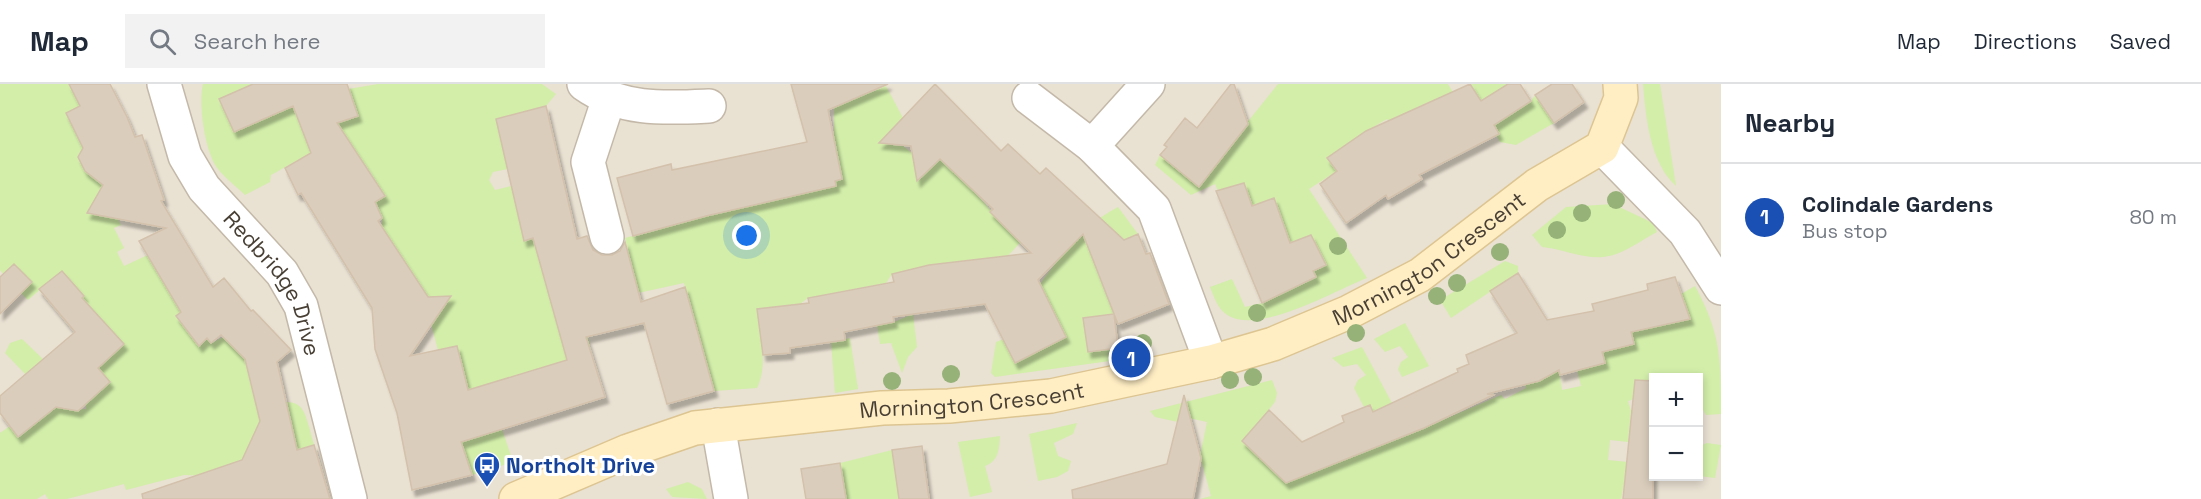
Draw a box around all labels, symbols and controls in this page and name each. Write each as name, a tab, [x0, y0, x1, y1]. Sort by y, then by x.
search box	[125, 14, 545, 68]
text: Map	[30, 23, 89, 59]
icon: search	[146, 25, 179, 58]
text: Search here	[194, 27, 321, 55]
text: Map	[1897, 28, 1941, 55]
text: Directions	[1974, 28, 2077, 55]
text: Saved	[2110, 28, 2171, 55]
text: Nearby	[1745, 106, 1835, 140]
street label: Mornington Crescent	[1328, 185, 1531, 331]
text: Colindale Gardens	[1802, 190, 1993, 218]
text: 1	[1760, 204, 1769, 230]
text: 80 m	[2129, 204, 2177, 230]
street label: Redbridge Drive	[218, 205, 327, 359]
text: Bus stop	[1802, 218, 1888, 244]
your location	[732, 221, 761, 250]
pin: 1	[1112, 336, 1150, 380]
map controls	[1649, 373, 1703, 481]
button: +	[1649, 373, 1703, 427]
street label: Mornington Crescent	[858, 375, 1087, 424]
button: −	[1649, 427, 1703, 481]
bus stop icon: Northolt Drive	[472, 450, 502, 488]
place label: Northolt Drive	[506, 451, 655, 479]

